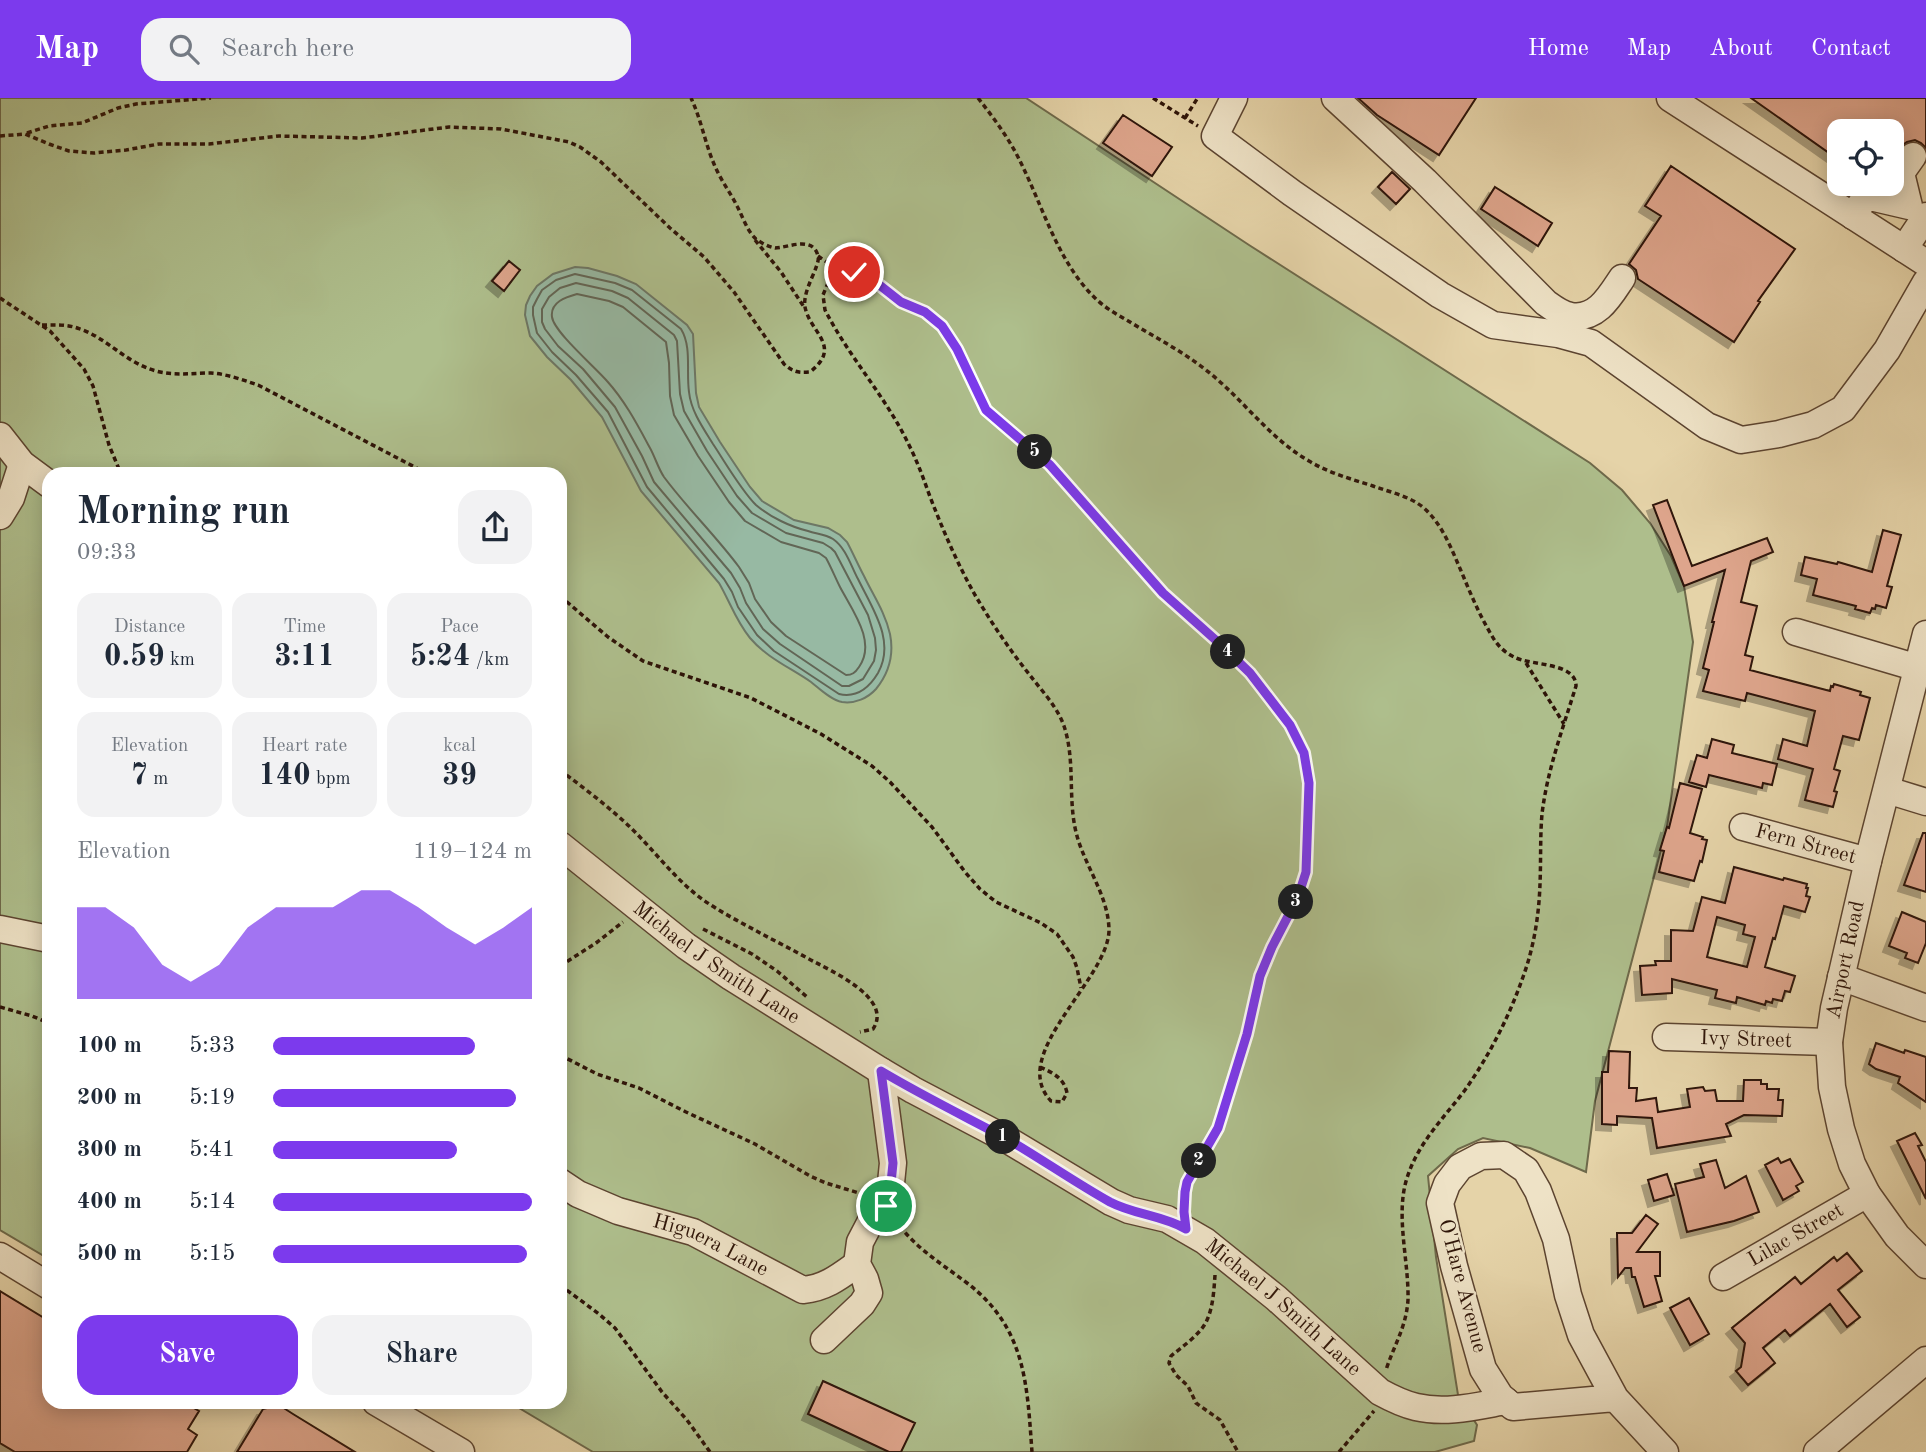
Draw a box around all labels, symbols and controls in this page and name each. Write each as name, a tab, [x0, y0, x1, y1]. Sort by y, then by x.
search box	[141, 18, 631, 81]
icon: search	[165, 30, 203, 68]
text: Map	[35, 33, 99, 66]
text: Search here	[221, 36, 354, 62]
text: Home	[1528, 37, 1589, 61]
text: Map	[1627, 37, 1671, 61]
text: About	[1709, 37, 1773, 61]
text: Contact	[1811, 37, 1891, 61]
map controls	[1827, 119, 1904, 196]
button: locate	[1827, 119, 1904, 196]
pin	[824, 242, 884, 302]
icon: check	[835, 253, 873, 291]
pin: 5	[1018, 434, 1052, 470]
text: 5	[1029, 442, 1040, 461]
button: share	[458, 490, 532, 564]
text: Morning run	[77, 494, 290, 532]
text: 09:33	[77, 541, 137, 564]
text: Distance	[114, 618, 185, 637]
text: Time	[283, 618, 326, 637]
text: Pace	[440, 618, 479, 637]
pin: 4	[1210, 634, 1246, 670]
text: 0.59	[104, 642, 165, 672]
text: 3:11	[274, 642, 335, 672]
text: 5:24	[410, 642, 470, 672]
text: 4	[1222, 642, 1233, 661]
text: km	[165, 651, 195, 670]
text: /km	[470, 651, 509, 670]
text: Elevation	[111, 737, 188, 756]
text: Heart rate	[262, 737, 347, 756]
text: kcal	[443, 737, 476, 756]
text: 7	[131, 761, 148, 791]
text: 140	[258, 761, 311, 791]
text: 39	[442, 761, 477, 791]
text: m	[148, 770, 168, 789]
text: bpm	[311, 770, 351, 789]
street label: Fern Street	[1753, 820, 1859, 868]
text: Elevation	[77, 840, 171, 863]
text: 119–124 m	[413, 840, 532, 863]
pin: 3	[1278, 884, 1314, 920]
text: 3	[1290, 892, 1301, 911]
street label: Michael J Smith Lane	[629, 897, 804, 1028]
street label: Airport Road	[1823, 899, 1869, 1021]
street label: Ivy Street	[1700, 1028, 1792, 1051]
text: 100 m	[77, 1034, 142, 1057]
text: 5:33	[189, 1034, 235, 1057]
text: 200 m	[77, 1086, 142, 1109]
text: 5:19	[189, 1086, 235, 1109]
pin: 1	[986, 1119, 1020, 1154]
text: 1	[997, 1127, 1008, 1146]
text: 300 m	[77, 1138, 142, 1161]
text: 5:41	[189, 1138, 235, 1161]
pin: 2	[1182, 1144, 1216, 1178]
text: 2	[1193, 1151, 1204, 1170]
pin	[856, 1176, 916, 1236]
icon: arrive	[867, 1187, 905, 1225]
text: 400 m	[77, 1190, 142, 1213]
text: 5:14	[189, 1190, 235, 1213]
street label: Lilac Street	[1744, 1199, 1847, 1271]
street label: Higuera Lane	[650, 1211, 772, 1280]
street label: O'Hare Avenue	[1434, 1217, 1490, 1355]
street label: Michael J Smith Lane	[1201, 1235, 1365, 1380]
text: 500 m	[77, 1242, 142, 1265]
text: 5:15	[189, 1242, 235, 1265]
button: Save	[77, 1315, 298, 1395]
button: Share	[312, 1315, 532, 1395]

